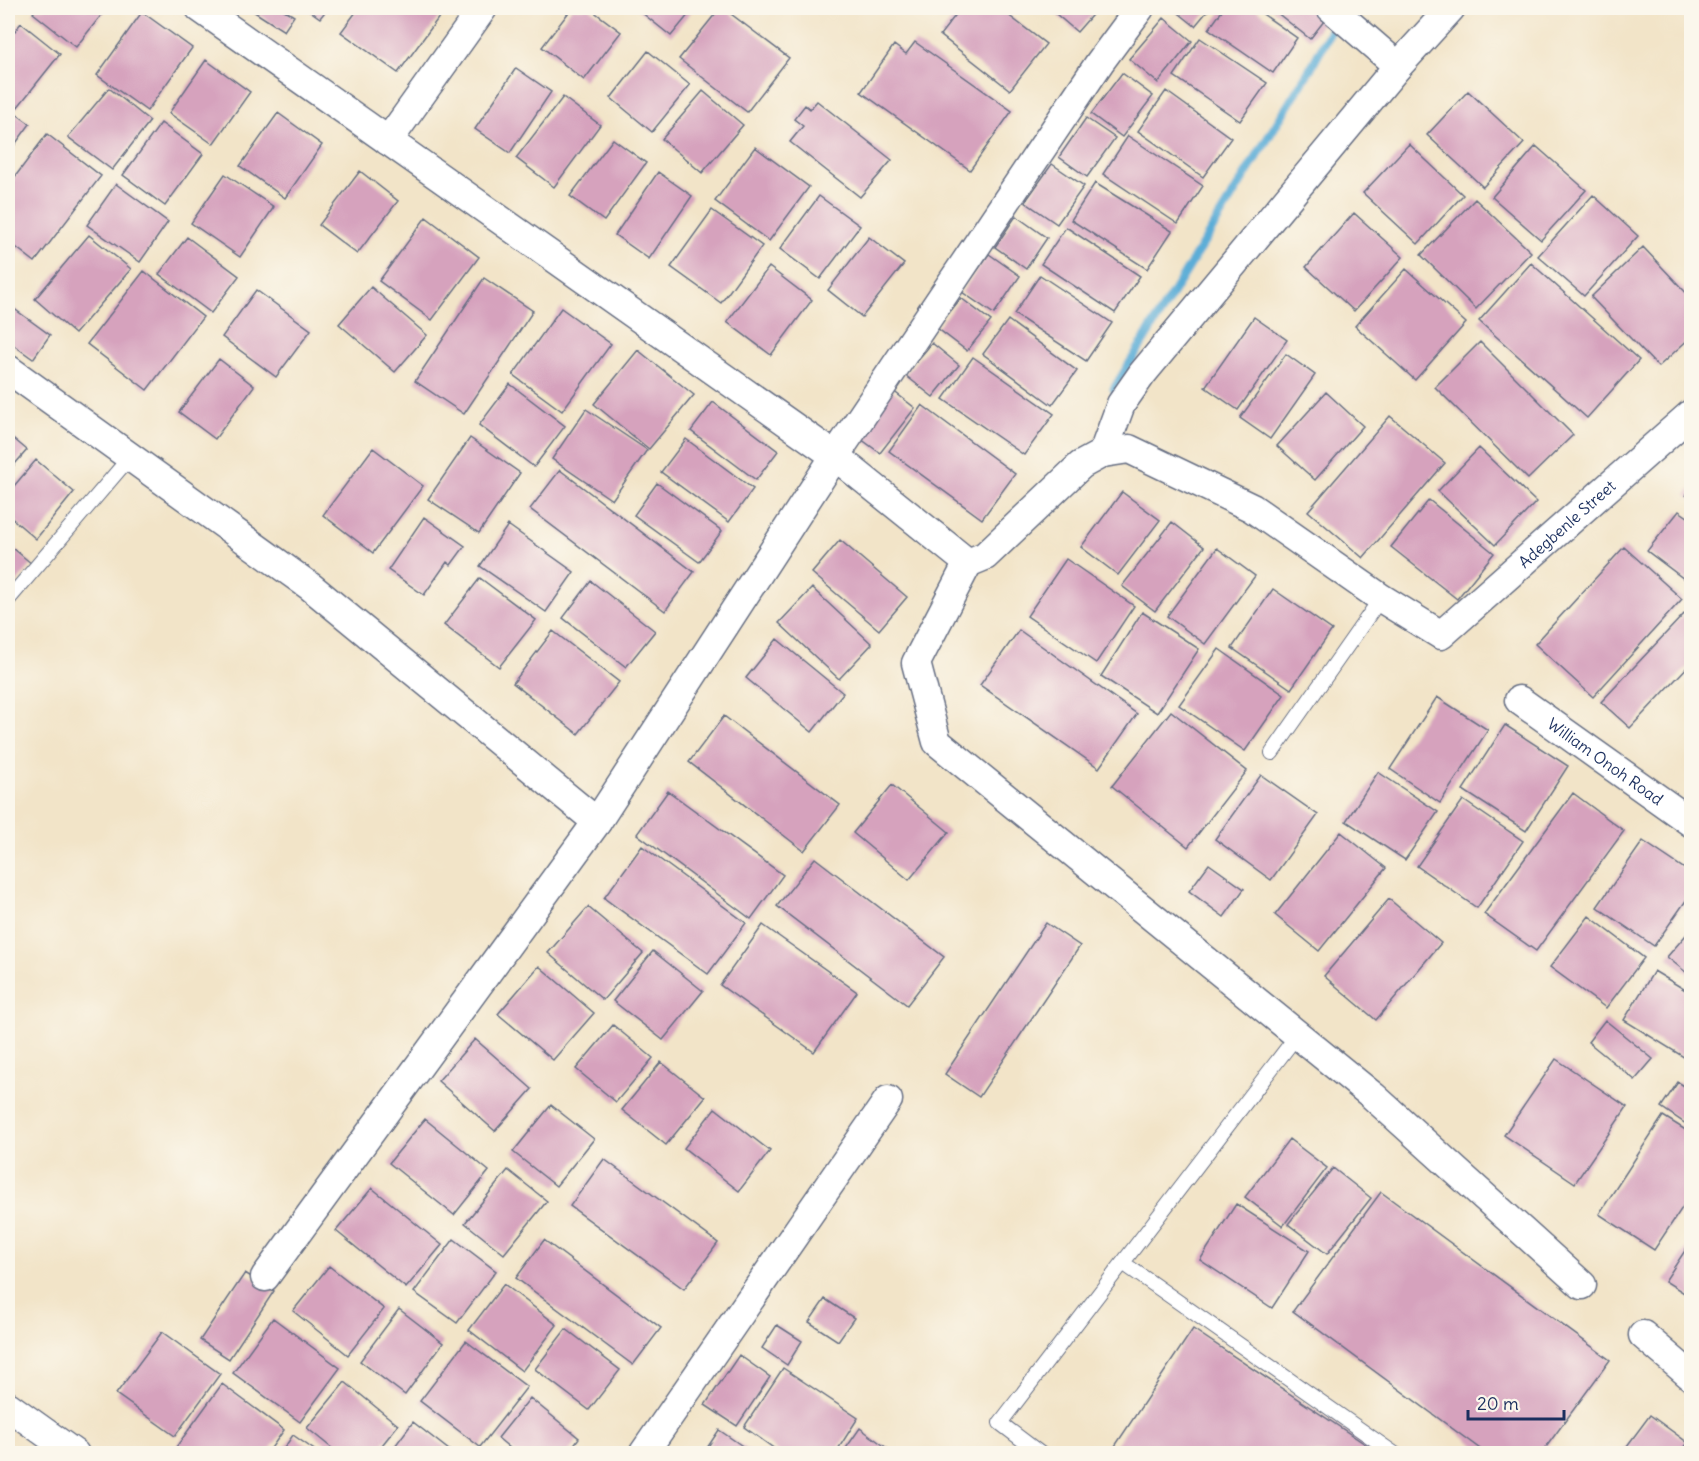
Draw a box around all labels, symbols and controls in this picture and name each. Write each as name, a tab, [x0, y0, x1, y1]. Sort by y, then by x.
street label: Adegbenle Street	[1514, 475, 1620, 572]
street label: William Onoh Road	[1544, 714, 1667, 809]
scale bar	[1468, 1383, 1564, 1421]
text: 20 m	[1477, 1392, 1519, 1415]

